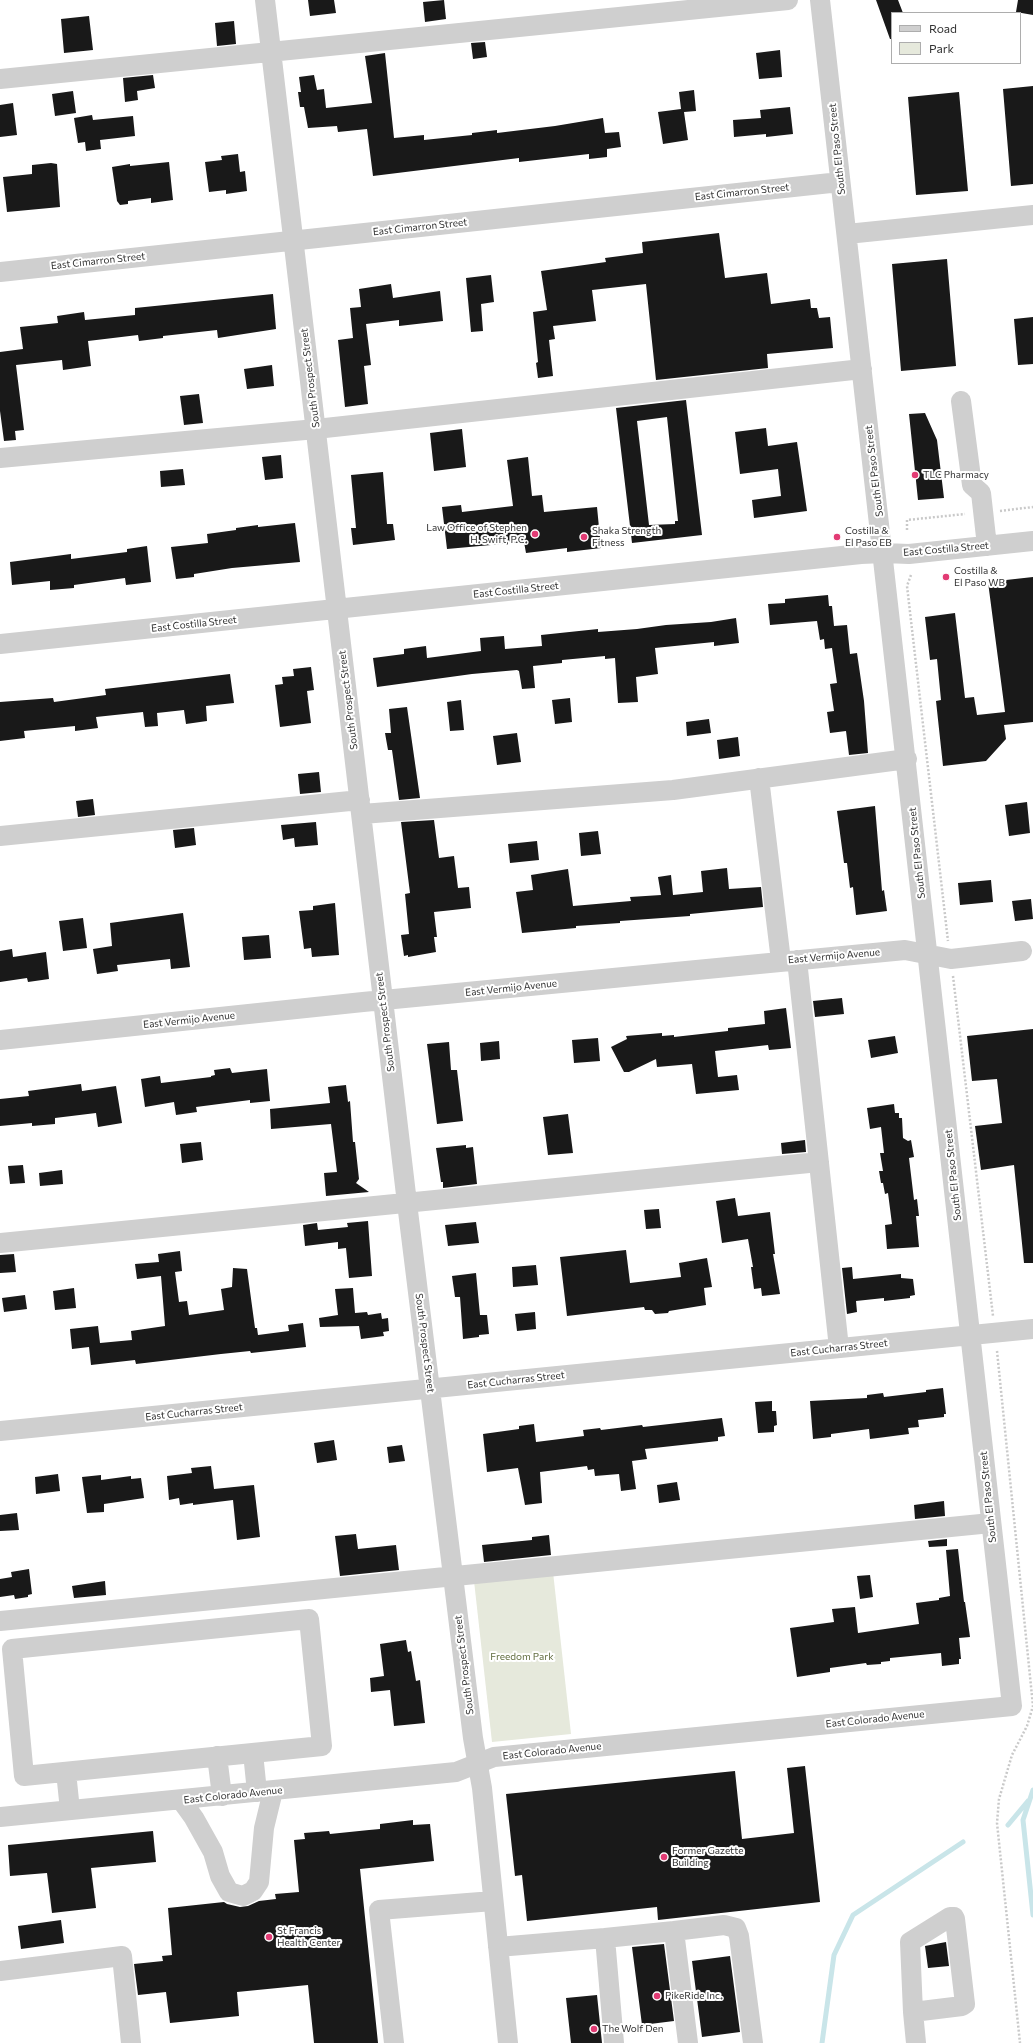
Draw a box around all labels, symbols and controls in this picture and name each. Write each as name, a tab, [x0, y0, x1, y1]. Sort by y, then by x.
legend	[891, 12, 1021, 64]
text: Road	[929, 21, 957, 35]
text: Park	[929, 41, 954, 55]
street label: South El Paso Street	[826, 103, 848, 195]
street label: East Cimarron Street	[694, 181, 790, 203]
street label: East Cimarron Street	[372, 216, 468, 238]
street label: East Cimarron Street	[50, 250, 146, 272]
street label: South Prospect Street	[298, 328, 322, 428]
street label: South El Paso Street	[862, 425, 886, 517]
place label: TLC Pharmacy	[923, 469, 989, 481]
marker: TLC Pharmacy	[910, 470, 920, 480]
place label: Law Office of Stephen H. Swift, P.C.	[426, 522, 527, 546]
place label: Shaka Strength Fitness	[592, 525, 661, 548]
place label: Costilla & El Paso EB	[845, 525, 892, 548]
marker: Law Office of Stephen H. Swift, P.C.	[530, 529, 540, 539]
marker: Shaka Strength Fitness	[579, 532, 589, 542]
marker: Costilla & El Paso EB	[832, 532, 842, 542]
street label: East Costilla Street	[903, 539, 989, 559]
place label: Costilla & El Paso WB	[954, 565, 1005, 588]
marker: Costilla & El Paso WB	[941, 572, 951, 582]
street label: East Costilla Street	[473, 580, 559, 600]
street label: East Costilla Street	[151, 614, 237, 634]
street label: South Prospect Street	[336, 650, 360, 750]
street label: South El Paso Street	[906, 807, 928, 899]
street label: East Vermijo Avenue	[788, 946, 880, 966]
street label: South Prospect Street	[373, 972, 397, 1072]
street label: East Vermijo Avenue	[465, 977, 557, 999]
street label: East Vermijo Avenue	[143, 1009, 235, 1031]
street label: South El Paso Street	[942, 1129, 964, 1221]
street label: South Prospect Street	[413, 1293, 437, 1393]
street label: East Cucharras Street	[790, 1337, 888, 1359]
street label: East Cucharras Street	[467, 1369, 565, 1391]
street label: East Cucharras Street	[145, 1401, 243, 1423]
street label: South El Paso Street	[977, 1451, 999, 1543]
street label: South Prospect Street	[452, 1615, 476, 1715]
park label: Freedom Park	[490, 1651, 554, 1663]
street label: East Colorado Avenue	[825, 1708, 925, 1730]
street label: East Colorado Avenue	[502, 1740, 602, 1762]
street label: East Colorado Avenue	[183, 1784, 283, 1806]
place label: Former Gazette Building	[672, 1845, 744, 1868]
marker: Former Gazette Building	[659, 1852, 669, 1862]
place label: St Francis Health Center	[277, 1925, 340, 1948]
marker: St Francis Health Center	[264, 1932, 274, 1942]
place label: PikeRide Inc.	[665, 1990, 722, 2002]
marker: PikeRide Inc.	[652, 1991, 662, 2001]
place label: The Wolf Den	[602, 2023, 664, 2035]
marker: The Wolf Den	[589, 2024, 599, 2034]

